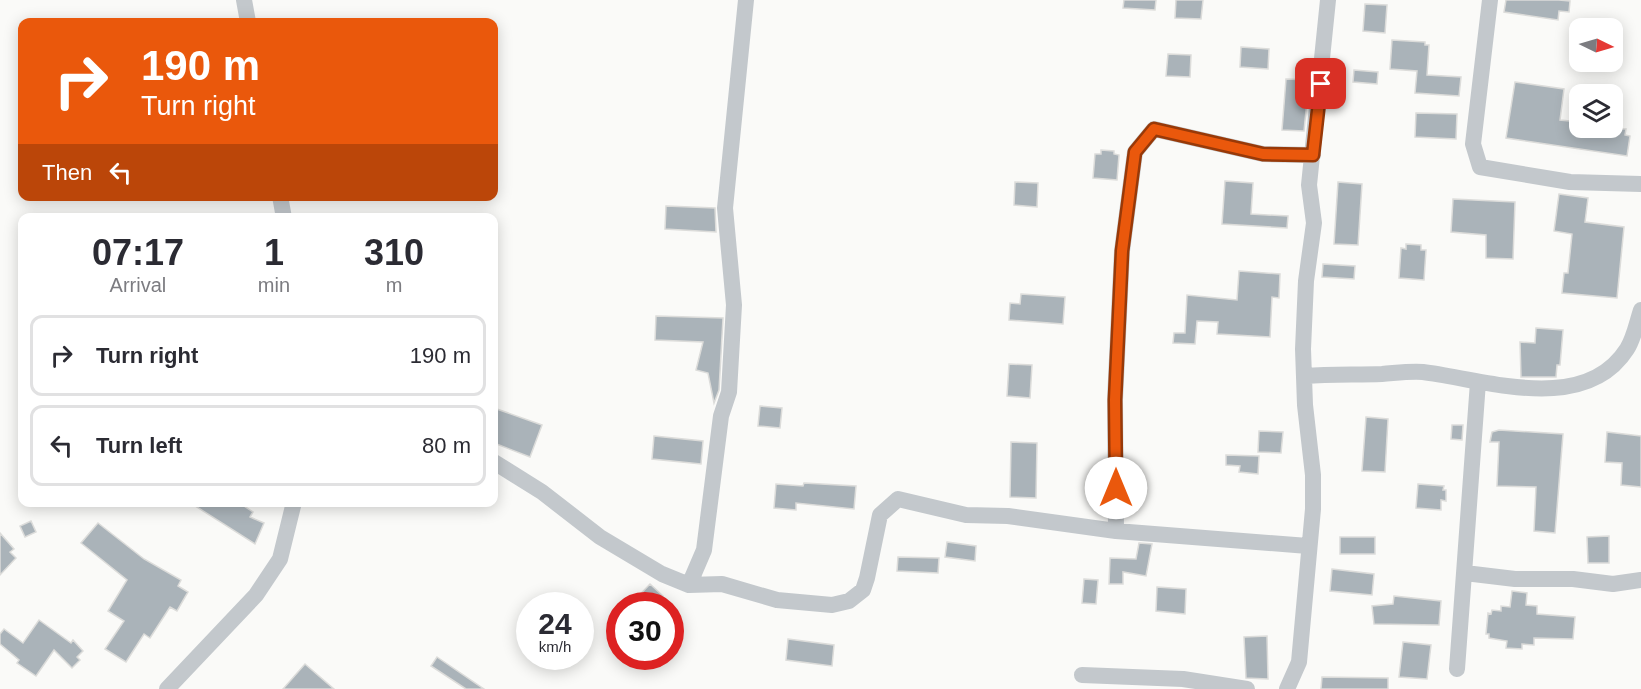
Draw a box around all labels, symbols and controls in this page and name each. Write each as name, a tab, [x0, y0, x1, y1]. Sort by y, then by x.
north arrow	[1569, 18, 1623, 72]
map controls	[1569, 18, 1623, 138]
icon: right	[42, 42, 120, 120]
text: 190 m	[141, 42, 260, 89]
pin	[1295, 58, 1346, 109]
icon: arrive	[1304, 67, 1337, 100]
button: layers	[1569, 84, 1623, 138]
text: Turn right	[141, 91, 256, 121]
icon: left	[104, 156, 137, 189]
text: Then	[42, 160, 92, 185]
text: 07:17	[92, 232, 184, 273]
text: 1	[264, 232, 284, 273]
text: 310	[364, 232, 424, 273]
text: Arrival	[110, 274, 166, 296]
text: min	[258, 274, 290, 296]
text: m	[386, 274, 402, 296]
icon: right	[45, 339, 78, 372]
text: Turn right	[96, 343, 198, 368]
text: 190 m	[410, 343, 471, 368]
icon: left	[45, 429, 78, 462]
text: Turn left	[96, 433, 182, 458]
text: 80 m	[422, 433, 471, 458]
position arrow	[1084, 456, 1148, 520]
speed limit sign: 30	[606, 592, 684, 670]
text: 24	[538, 607, 572, 640]
text: km/h	[539, 638, 571, 655]

